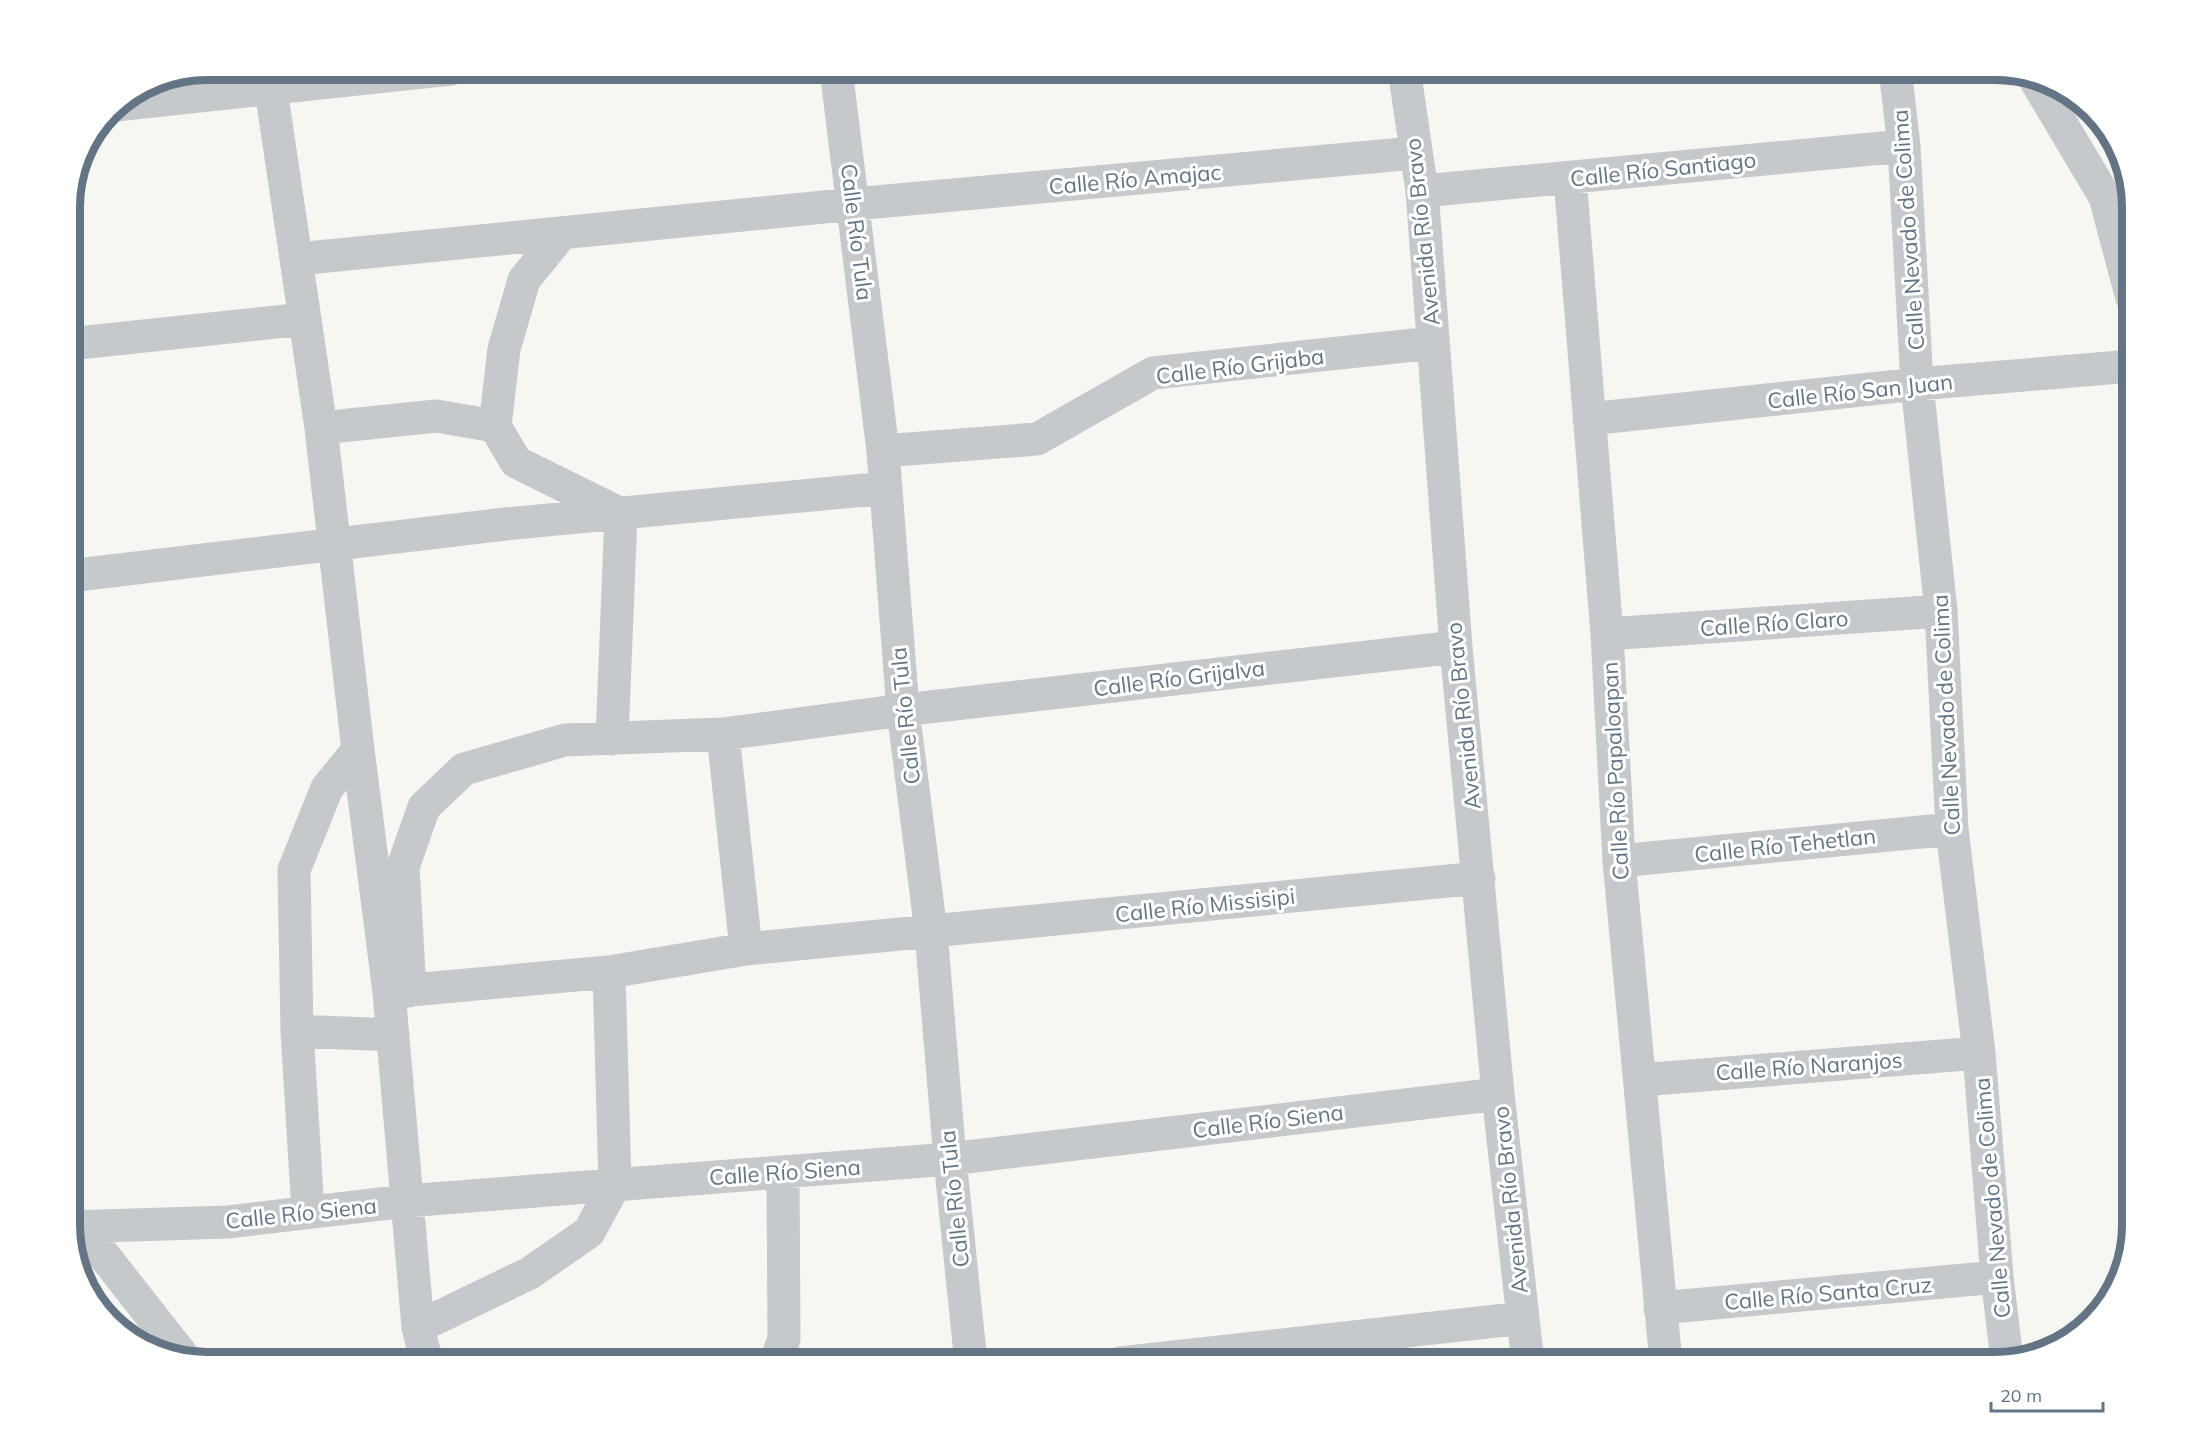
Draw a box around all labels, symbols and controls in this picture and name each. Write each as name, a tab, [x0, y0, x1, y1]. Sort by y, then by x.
street label: Calle Nevado de Colima	[1886, 109, 1930, 351]
street label: Avenida Río Bravo	[1398, 137, 1446, 327]
street label: Calle Río Santiago	[1569, 145, 1757, 193]
street label: Calle Río Amajac	[1048, 158, 1222, 200]
street label: Calle Río Tula	[835, 162, 879, 302]
street label: Calle Río Grijaba	[1154, 342, 1326, 390]
street label: Calle Río San Juan	[1766, 367, 1954, 415]
street label: Calle Nevado de Colima	[1926, 594, 1966, 836]
street label: Calle Río Claro	[1699, 604, 1849, 642]
street label: Avenida Río Bravo	[1439, 621, 1487, 811]
street label: Calle Río Tula	[884, 646, 926, 786]
street label: Calle Río Grijalva	[1092, 654, 1266, 702]
street label: Calle Río Papaloapan	[1595, 661, 1635, 881]
street label: Calle Río Tehetlan	[1693, 822, 1877, 868]
street label: Calle Río Missisipi	[1114, 882, 1296, 928]
street label: Calle Río Naranjos	[1715, 1046, 1903, 1086]
street label: Calle Nevado de Colima	[1968, 1077, 2016, 1319]
street label: Calle Río Siena	[1191, 1098, 1345, 1144]
street label: Avenida Río Bravo	[1486, 1105, 1534, 1295]
street label: Calle Río Tula	[933, 1129, 975, 1269]
street label: Calle Río Siena	[708, 1153, 862, 1191]
street label: Calle Río Siena	[224, 1191, 378, 1235]
street label: Calle Río Santa Cruz	[1723, 1270, 1933, 1316]
scale bar	[1991, 1375, 2104, 1413]
text: 20 m	[2000, 1384, 2042, 1407]

